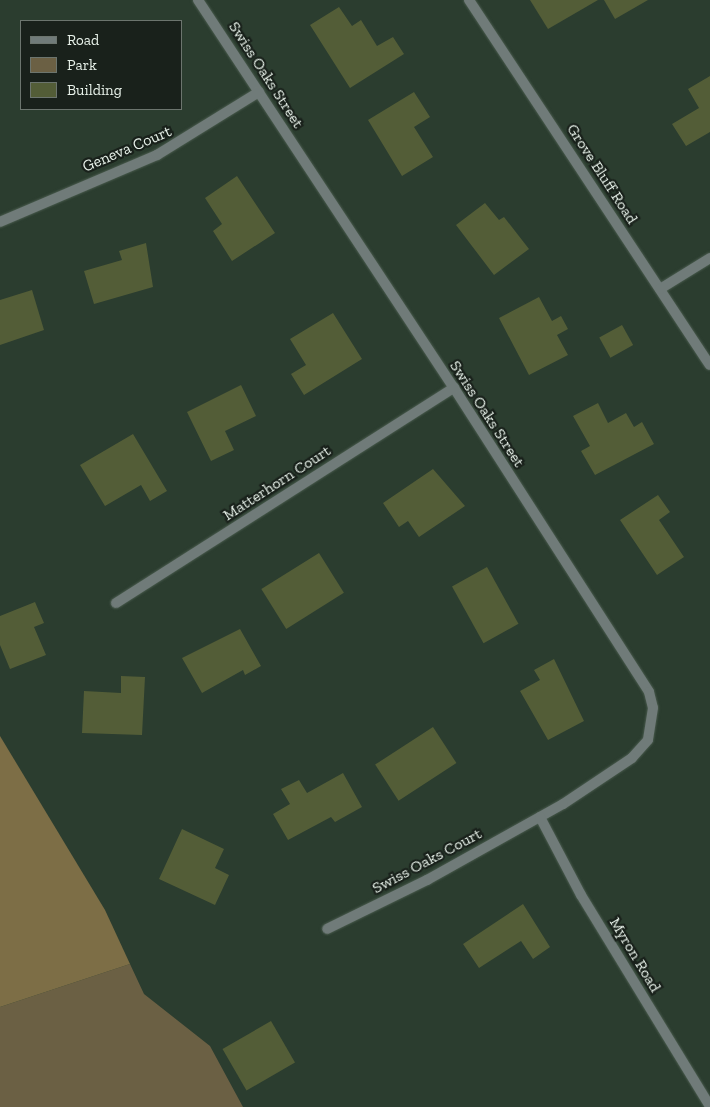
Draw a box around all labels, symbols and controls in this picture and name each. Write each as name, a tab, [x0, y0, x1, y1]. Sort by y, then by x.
street label: Swiss Oaks Street	[224, 18, 308, 132]
legend	[20, 20, 182, 110]
text: Road	[67, 31, 99, 49]
text: Park	[67, 56, 97, 74]
text: Building	[67, 81, 122, 99]
street label: Grove Bluff Road	[563, 120, 641, 228]
street label: Geneva Court	[80, 122, 174, 176]
street label: Swiss Oaks Street	[445, 357, 529, 471]
street label: Matterhorn Court	[220, 441, 334, 525]
street label: Swiss Oaks Court	[369, 824, 485, 898]
street label: Myron Road	[605, 914, 665, 996]

